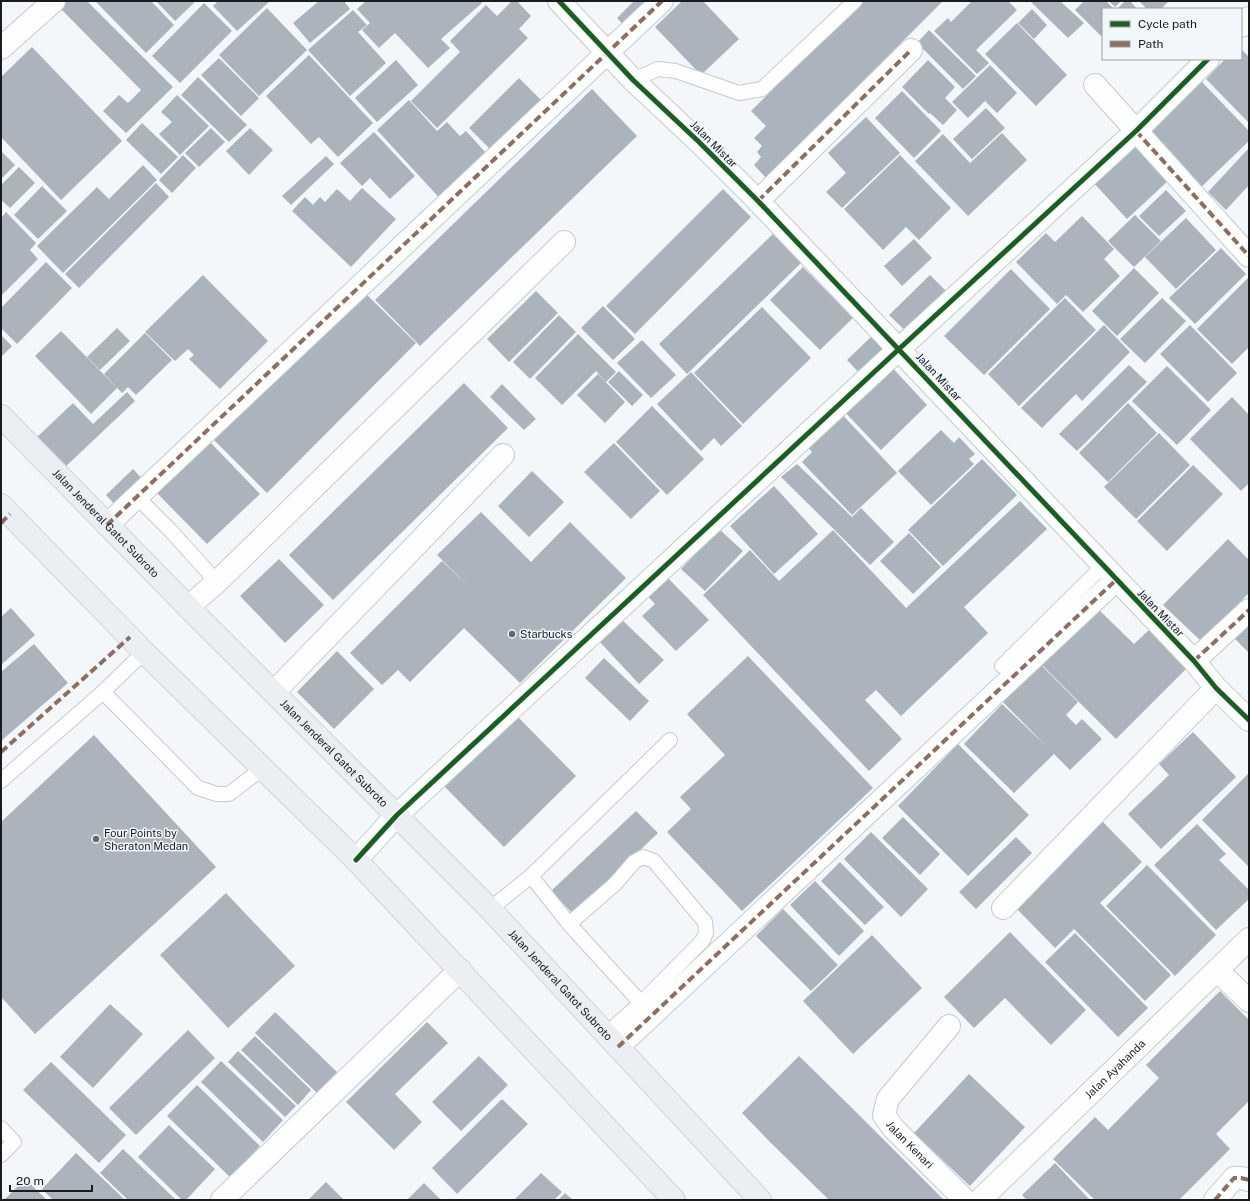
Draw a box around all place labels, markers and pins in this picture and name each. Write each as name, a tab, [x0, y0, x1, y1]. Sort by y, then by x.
place label: Starbucks	[520, 628, 573, 640]
marker: Starbucks	[507, 629, 517, 639]
place label: Four Points by Sheraton Medan	[104, 827, 188, 852]
marker: Four Points by Sheraton Medan	[91, 834, 101, 844]

